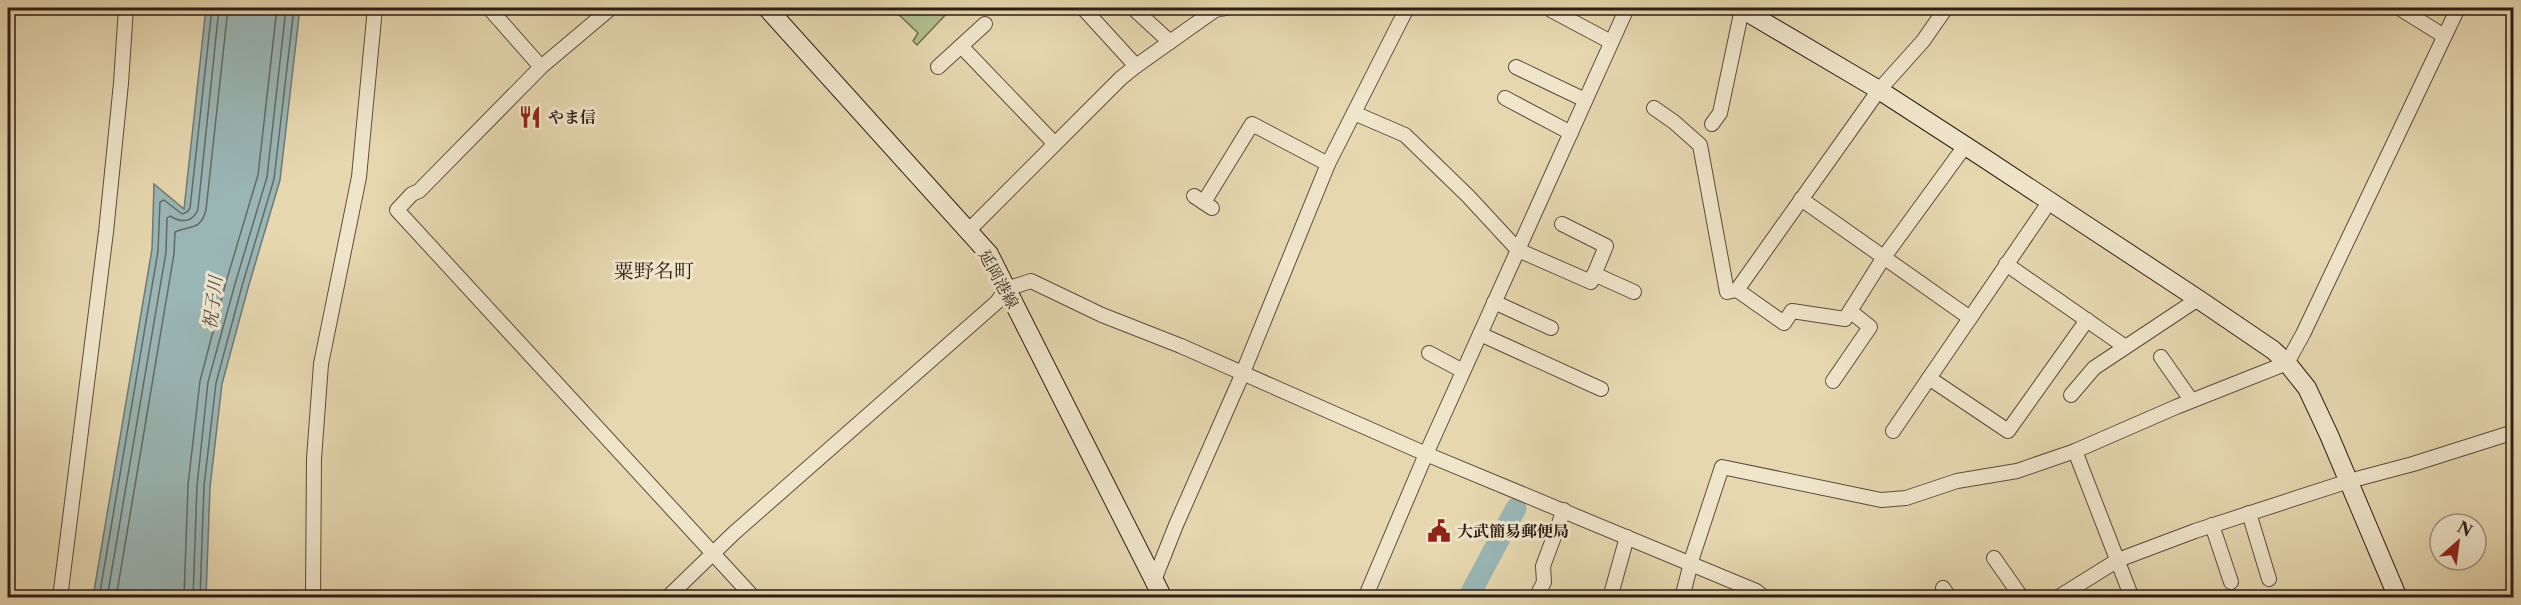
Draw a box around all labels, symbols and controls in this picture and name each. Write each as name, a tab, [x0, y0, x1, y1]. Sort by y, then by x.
restaurant icon: やま信	[517, 104, 543, 130]
place label: やま信	[548, 107, 596, 127]
street label: 延岡港線	[975, 246, 1023, 312]
district label: 粟野名町	[614, 259, 694, 283]
water label: 祝子川	[199, 273, 227, 331]
north arrow	[2428, 512, 2488, 572]
text: N	[2454, 517, 2476, 541]
public building icon: 大武簡易郵便局	[1426, 518, 1452, 544]
place label: 大武簡易郵便局	[1457, 521, 1569, 541]

